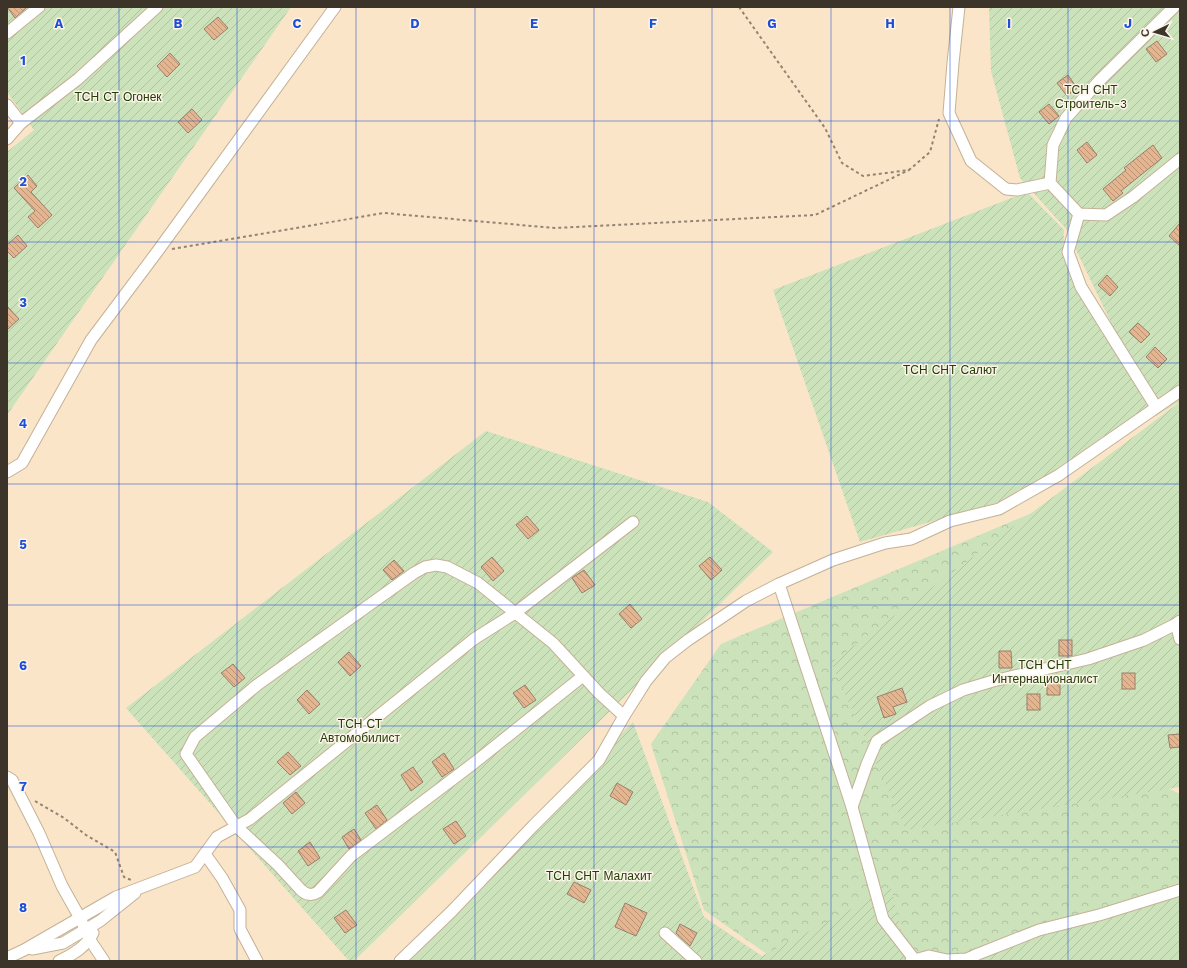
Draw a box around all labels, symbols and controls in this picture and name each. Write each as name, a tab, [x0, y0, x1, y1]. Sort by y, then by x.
north arrow	[1135, 12, 1175, 52]
text: A	[55, 16, 64, 31]
text: B	[174, 16, 183, 31]
text: C	[293, 16, 302, 31]
text: D	[410, 16, 420, 31]
text: E	[530, 16, 538, 31]
text: F	[649, 16, 657, 31]
text: G	[767, 16, 777, 31]
text: H	[885, 16, 895, 31]
text: I	[1007, 16, 1011, 31]
text: J	[1124, 16, 1132, 31]
text: С	[1139, 28, 1152, 37]
text: 1	[20, 53, 26, 68]
park label: ТСН СНТ Строитель-3	[1055, 83, 1127, 111]
park label: ТСН СТ Огонек	[74, 90, 162, 104]
text: 2	[19, 174, 27, 189]
text: 3	[19, 295, 27, 310]
park label: ТСН СНТ Салют	[903, 363, 998, 377]
text: 4	[19, 416, 28, 431]
text: 5	[19, 537, 27, 552]
text: 6	[19, 658, 27, 673]
park label: ТСН СНТ Интернационалист	[992, 658, 1099, 686]
park label: ТСН СТ Автомобилист	[320, 717, 400, 745]
text: 7	[19, 779, 27, 794]
park label: ТСН СНТ Малахит	[546, 869, 653, 883]
text: 8	[19, 900, 27, 915]

